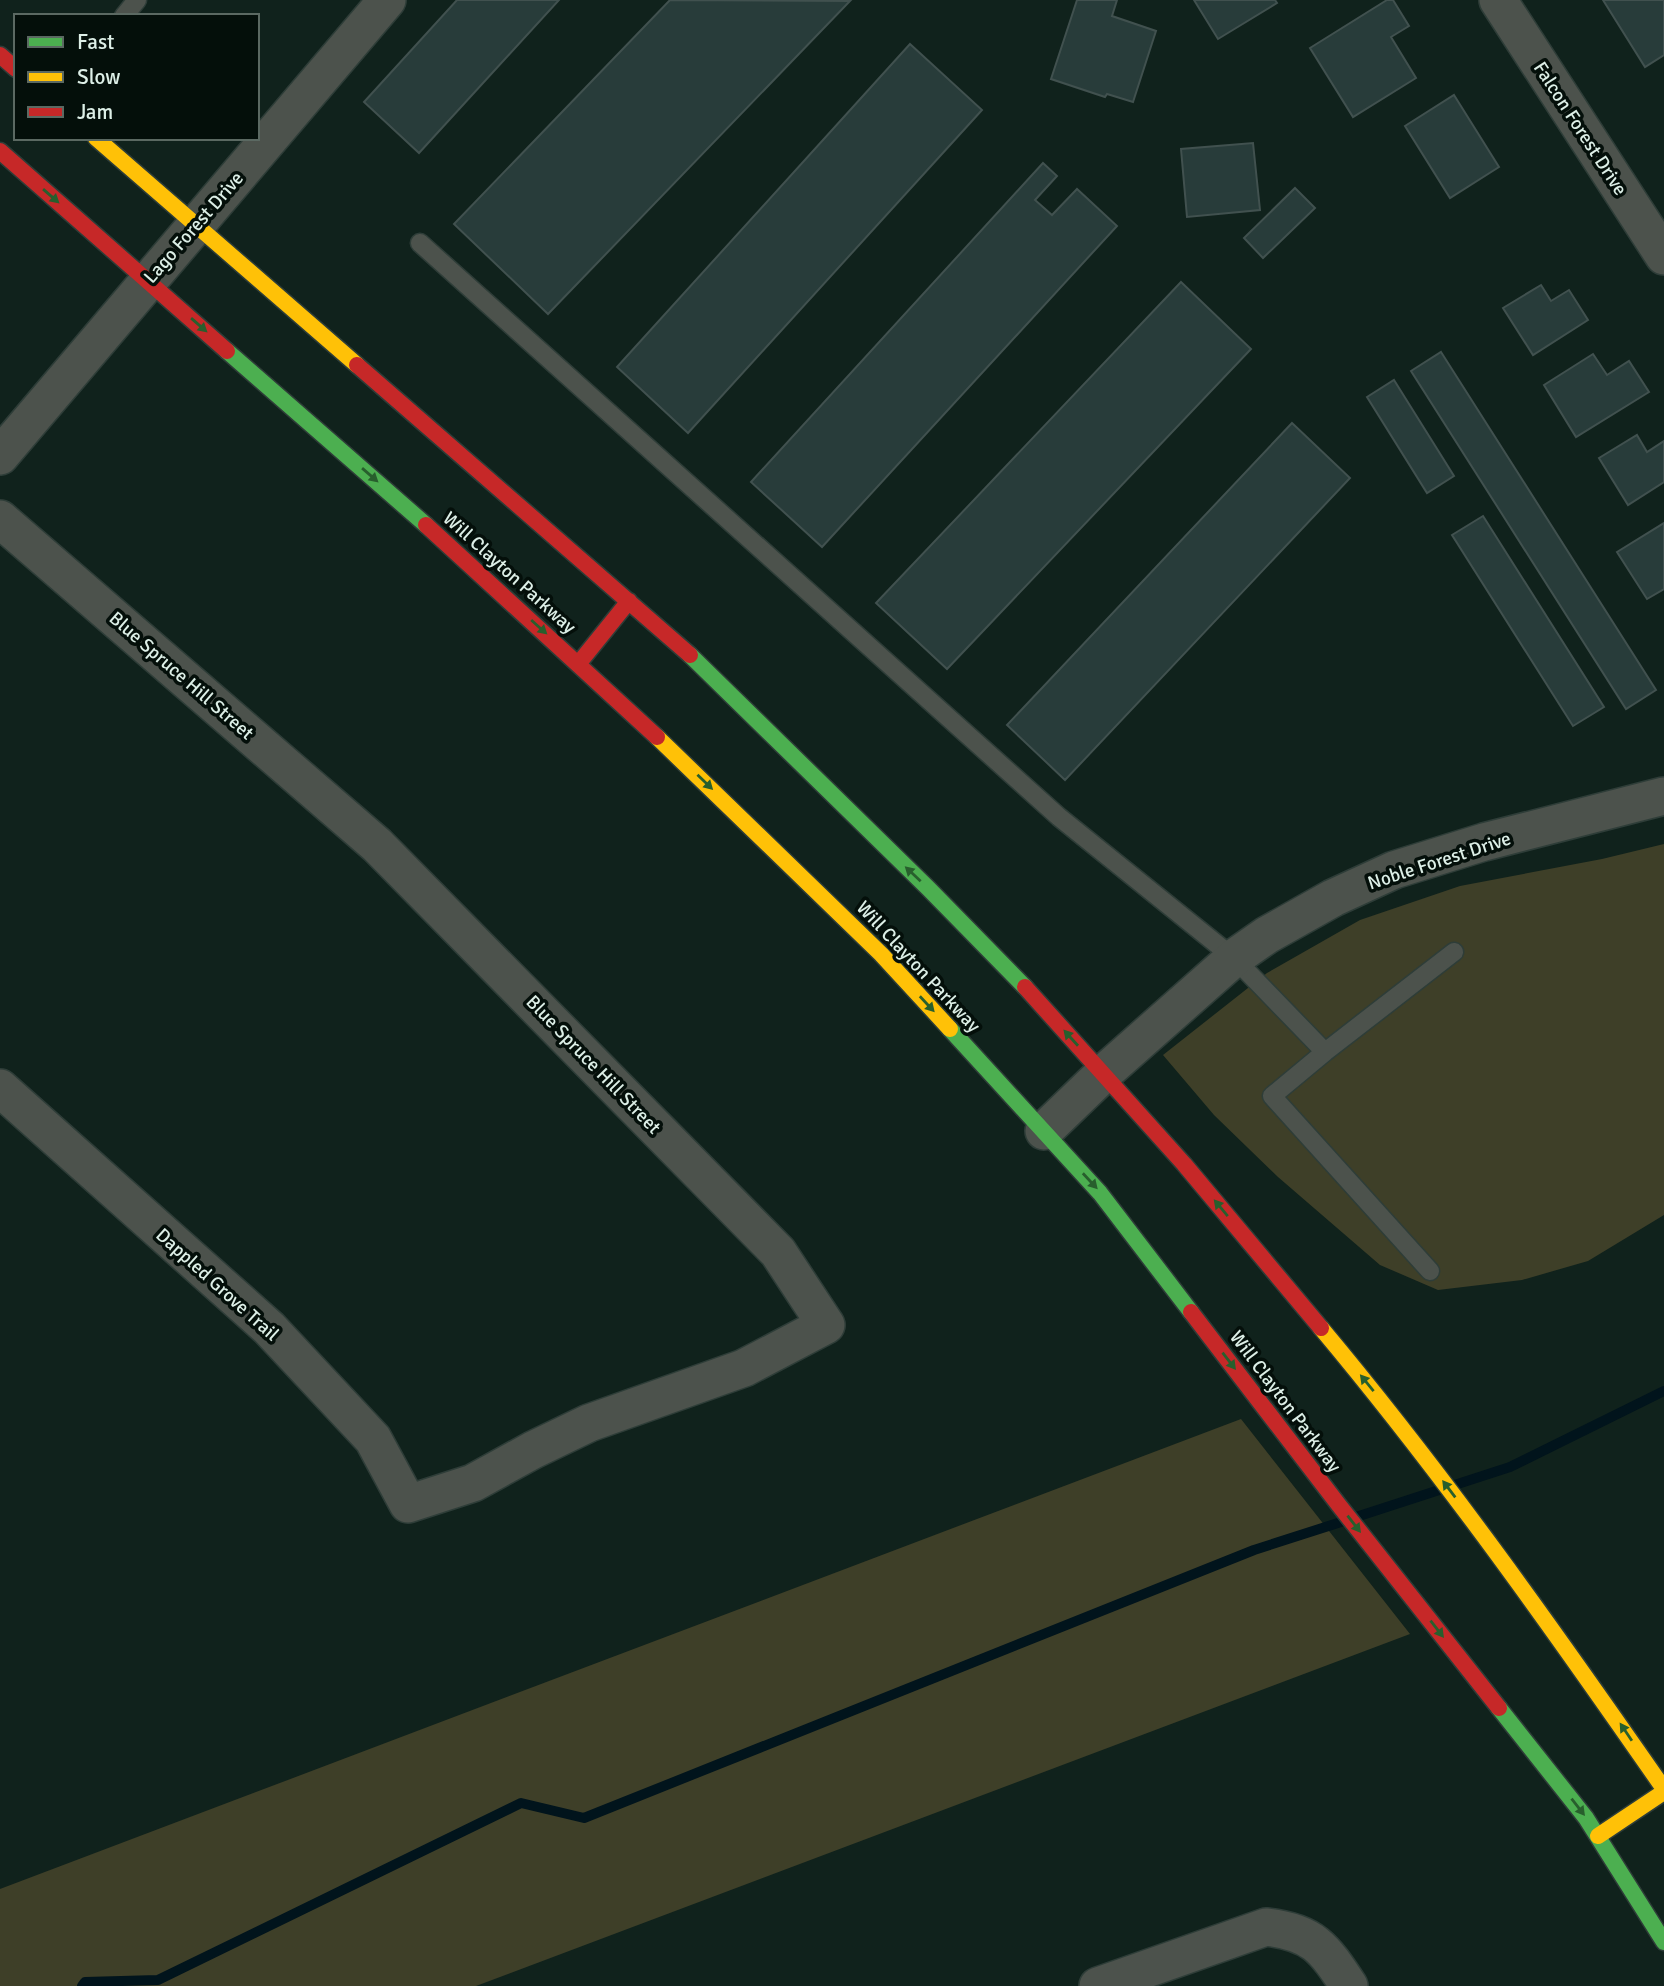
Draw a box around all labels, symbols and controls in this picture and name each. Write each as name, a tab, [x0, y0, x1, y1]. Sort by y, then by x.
legend	[14, 14, 259, 140]
text: Fast	[77, 29, 114, 55]
street label: Falcon Forest Drive	[1528, 57, 1632, 200]
text: Slow	[77, 64, 121, 90]
text: Jam	[77, 99, 113, 125]
street label: Lago Forest Drive	[139, 167, 249, 289]
one-way arrow	[43, 188, 60, 203]
one-way arrow	[190, 317, 208, 333]
one-way arrow	[361, 467, 379, 483]
street label: Will Clayton Parkway	[438, 507, 581, 639]
street label: Blue Spruce Hill Street	[104, 606, 259, 745]
one-way arrow	[530, 619, 548, 635]
one-way arrow	[697, 774, 714, 791]
street label: Noble Forest Drive	[1365, 827, 1514, 895]
one-way arrow	[904, 866, 922, 882]
street label: Will Clayton Parkway	[851, 896, 986, 1038]
street label: Blue Spruce Hill Street	[521, 990, 666, 1139]
one-way arrow	[919, 995, 935, 1013]
one-way arrow	[1063, 1030, 1079, 1047]
one-way arrow	[1081, 1172, 1097, 1189]
one-way arrow	[1213, 1199, 1229, 1217]
street label: Dappled Grove Trail	[151, 1223, 284, 1346]
street label: Will Clayton Parkway	[1224, 1326, 1346, 1477]
one-way arrow	[1221, 1352, 1236, 1370]
one-way arrow	[1360, 1374, 1375, 1391]
one-way arrow	[1442, 1480, 1456, 1499]
one-way arrow	[1346, 1514, 1361, 1532]
one-way arrow	[1429, 1619, 1444, 1637]
one-way arrow	[1619, 1723, 1633, 1741]
one-way arrow	[1570, 1798, 1585, 1816]

